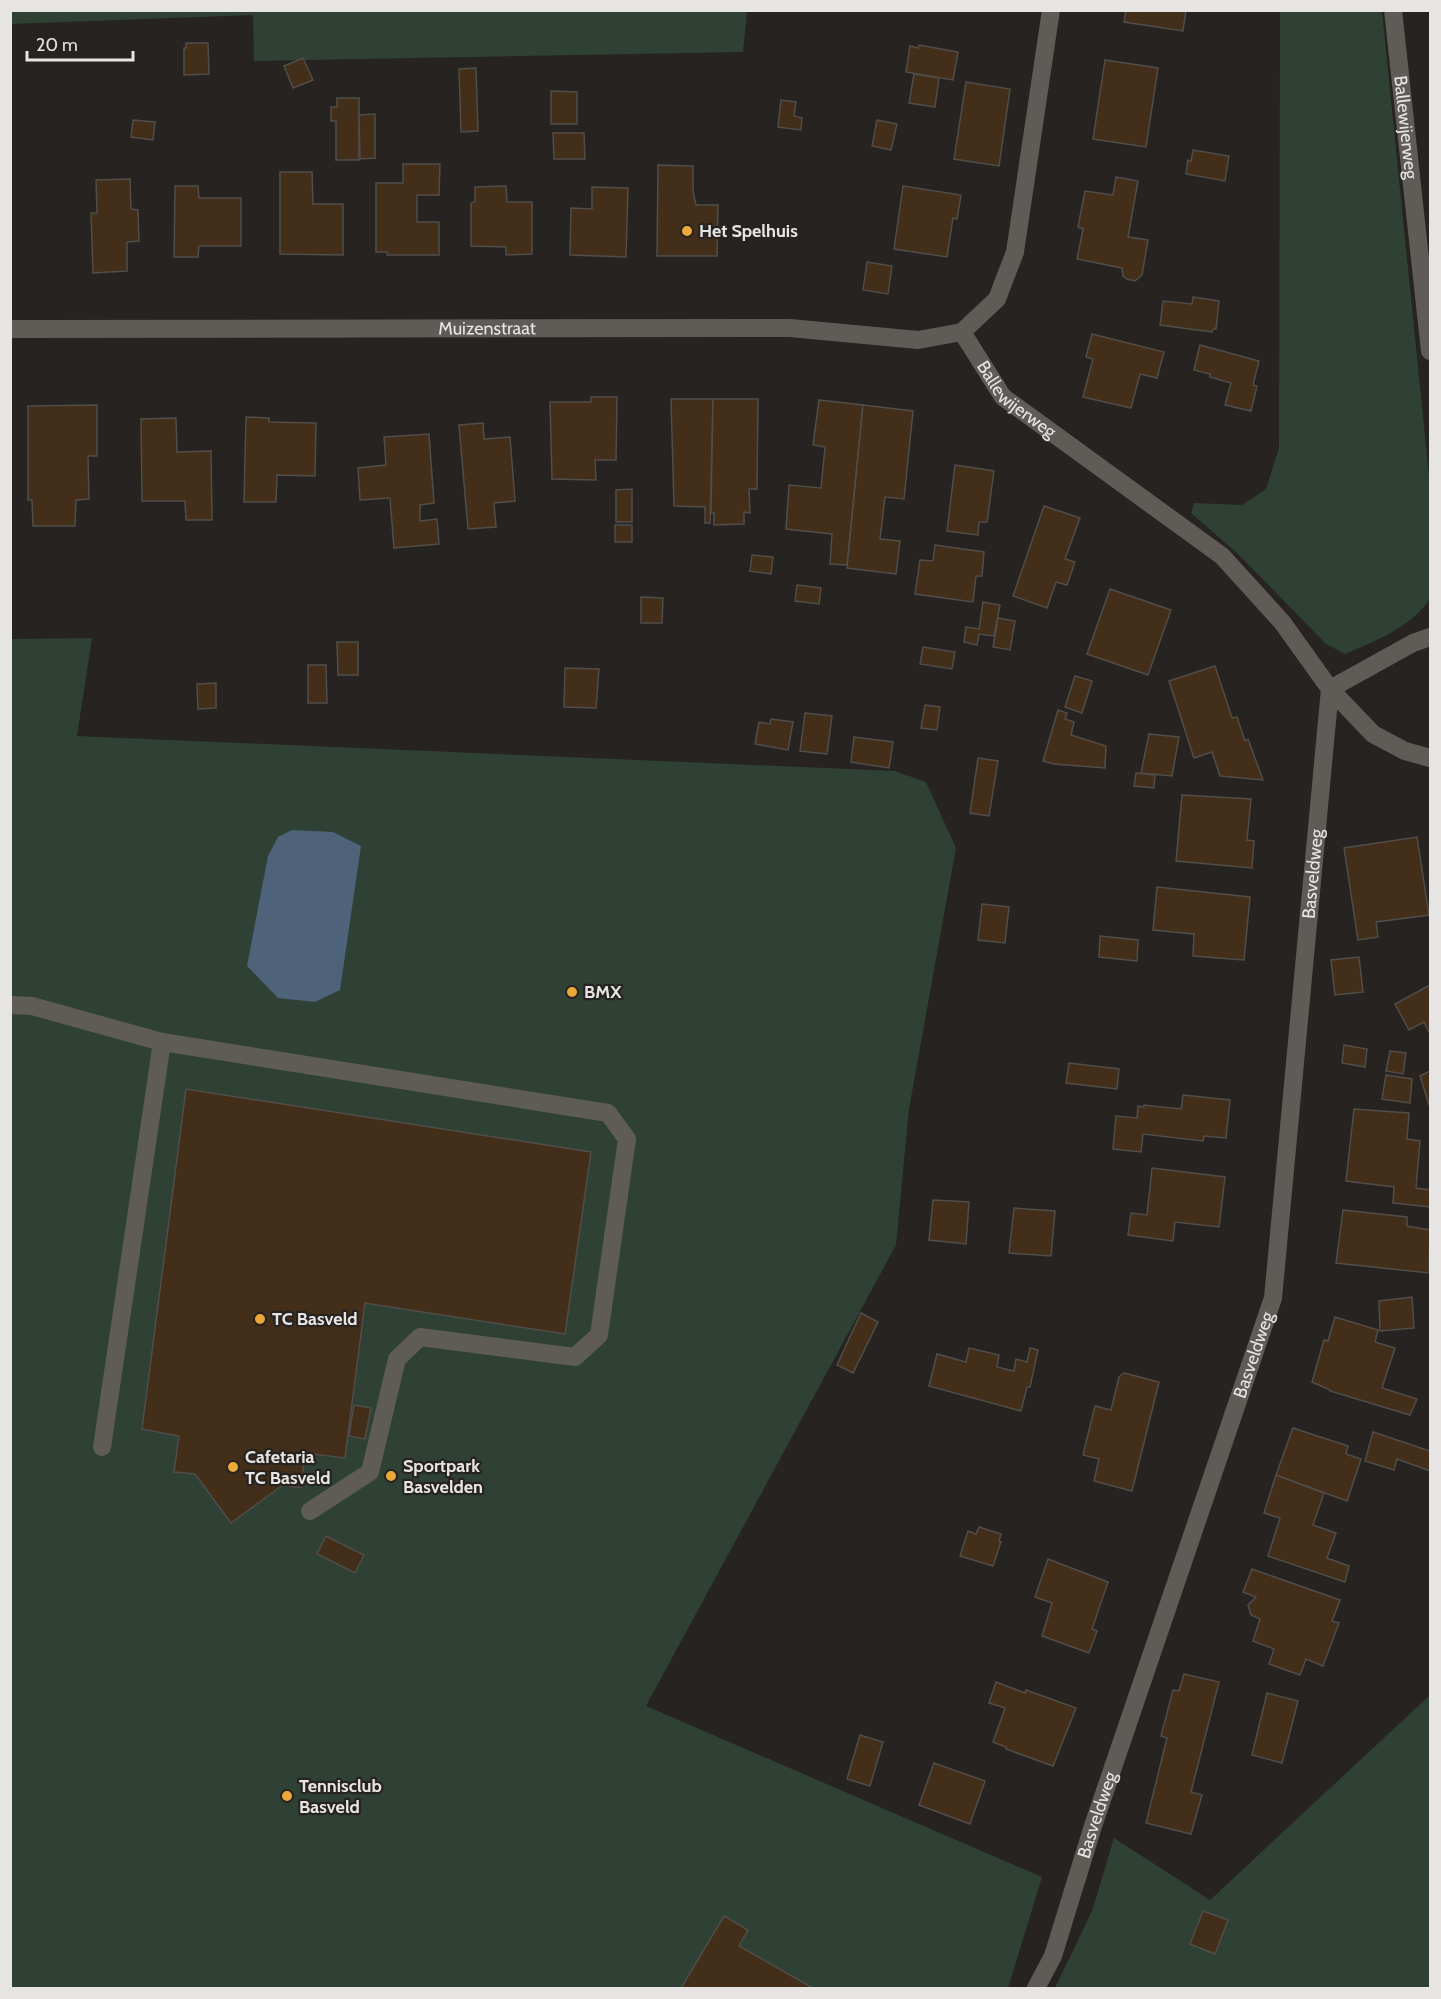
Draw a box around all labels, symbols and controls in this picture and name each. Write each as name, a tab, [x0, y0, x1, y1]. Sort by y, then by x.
scale bar	[27, 24, 134, 62]
text: 20 m	[36, 34, 78, 56]
street label: Ballewijerweg	[1389, 75, 1422, 181]
place label: Het Spelhuis	[699, 220, 798, 242]
marker: Het Spelhuis	[680, 224, 694, 238]
street label: Muizenstraat	[438, 317, 536, 339]
street label: Ballewijerweg	[972, 357, 1061, 444]
street label: Basveldweg	[1298, 827, 1328, 920]
place label: BMX	[584, 981, 622, 1003]
marker: BMX	[565, 985, 579, 999]
place label: TC Basveld	[272, 1308, 358, 1330]
street label: Basveldweg	[1229, 1308, 1279, 1401]
marker: TC Basveld	[253, 1312, 267, 1326]
place label: Cafetaria TC Basveld	[245, 1446, 331, 1489]
place label: Sportpark Basvelden	[403, 1455, 483, 1498]
marker: Cafetaria TC Basveld	[226, 1460, 240, 1474]
marker: Sportpark Basvelden	[384, 1469, 398, 1483]
street label: Basveldweg	[1073, 1768, 1122, 1861]
place label: Tennisclub Basveld	[299, 1775, 382, 1818]
marker: Tennisclub Basveld	[280, 1789, 294, 1803]

